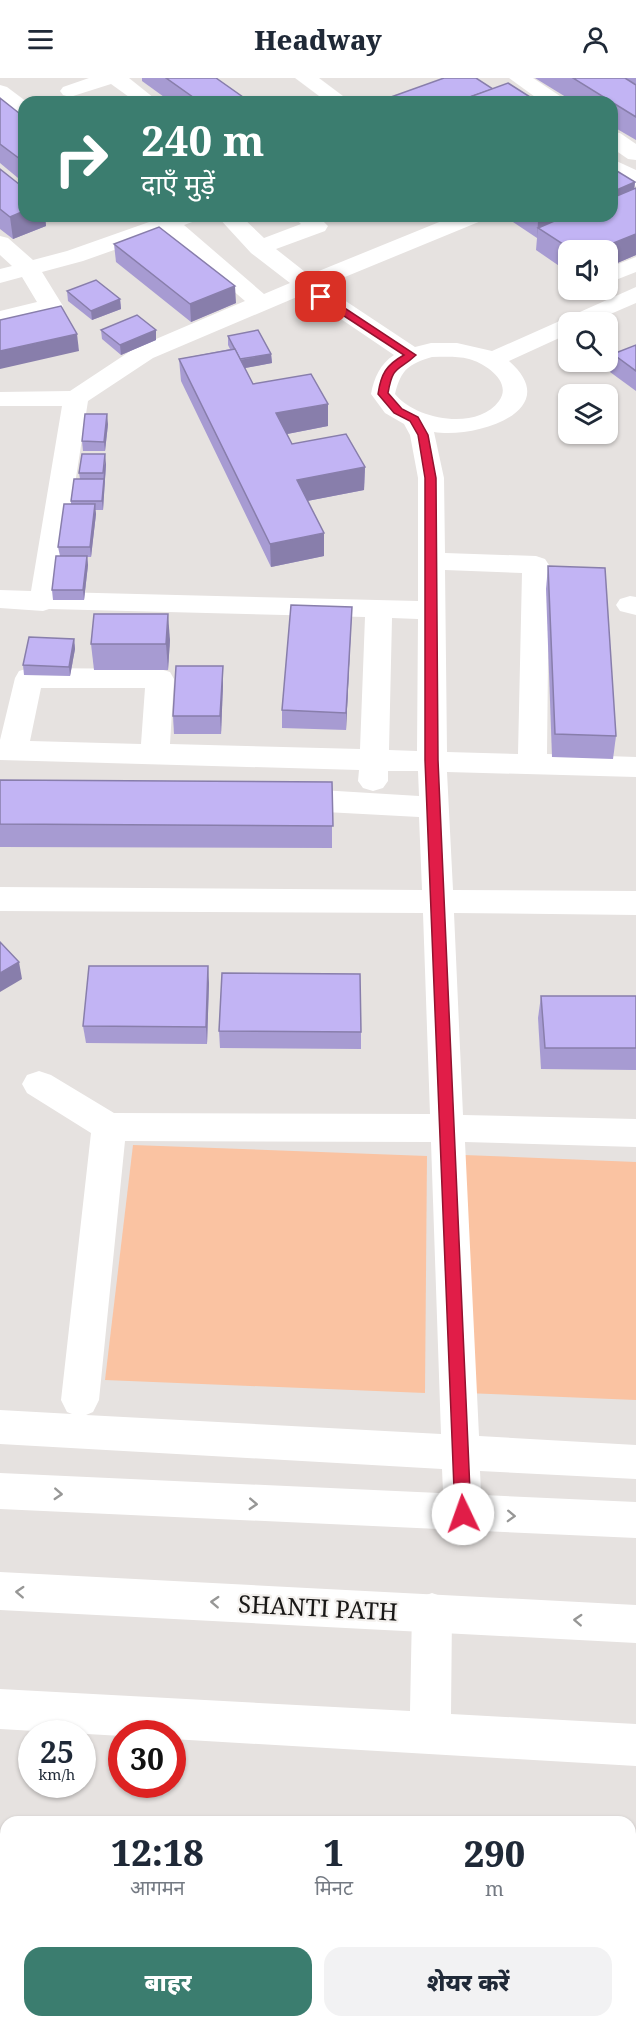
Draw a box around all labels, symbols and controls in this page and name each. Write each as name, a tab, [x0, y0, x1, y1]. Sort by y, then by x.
text: Headway	[254, 21, 382, 58]
icon: menu	[24, 23, 57, 56]
icon: person	[579, 23, 612, 56]
text: 240 m	[141, 111, 265, 168]
icon: right	[42, 120, 120, 198]
text: दाएँ मुड़ें	[141, 165, 215, 202]
map controls	[558, 240, 618, 444]
button: sound	[558, 240, 618, 300]
pin	[295, 271, 346, 322]
icon: arrive	[304, 280, 337, 313]
button: search	[558, 312, 618, 372]
button: layers	[558, 384, 618, 444]
position arrow	[431, 1482, 495, 1546]
one-way arrow	[54, 1487, 63, 1500]
one-way arrow	[249, 1497, 258, 1510]
one-way arrow	[506, 1509, 515, 1522]
one-way arrow	[16, 1586, 25, 1599]
street label: SHANTI PATH	[237, 1586, 399, 1628]
one-way arrow	[211, 1595, 220, 1608]
one-way arrow	[573, 1614, 582, 1627]
speed limit sign: 30	[108, 1720, 186, 1798]
text: 25	[40, 1731, 74, 1772]
text: km/h	[39, 1764, 75, 1784]
text: 12:18	[111, 1828, 204, 1877]
text: 1	[324, 1828, 344, 1877]
text: 290	[464, 1829, 525, 1878]
text: आगमन	[130, 1874, 185, 1901]
text: मिनट	[315, 1874, 353, 1901]
text: m	[485, 1875, 504, 1902]
button: बाहर	[24, 1947, 312, 2016]
button: शेयर करें	[324, 1947, 612, 2016]

